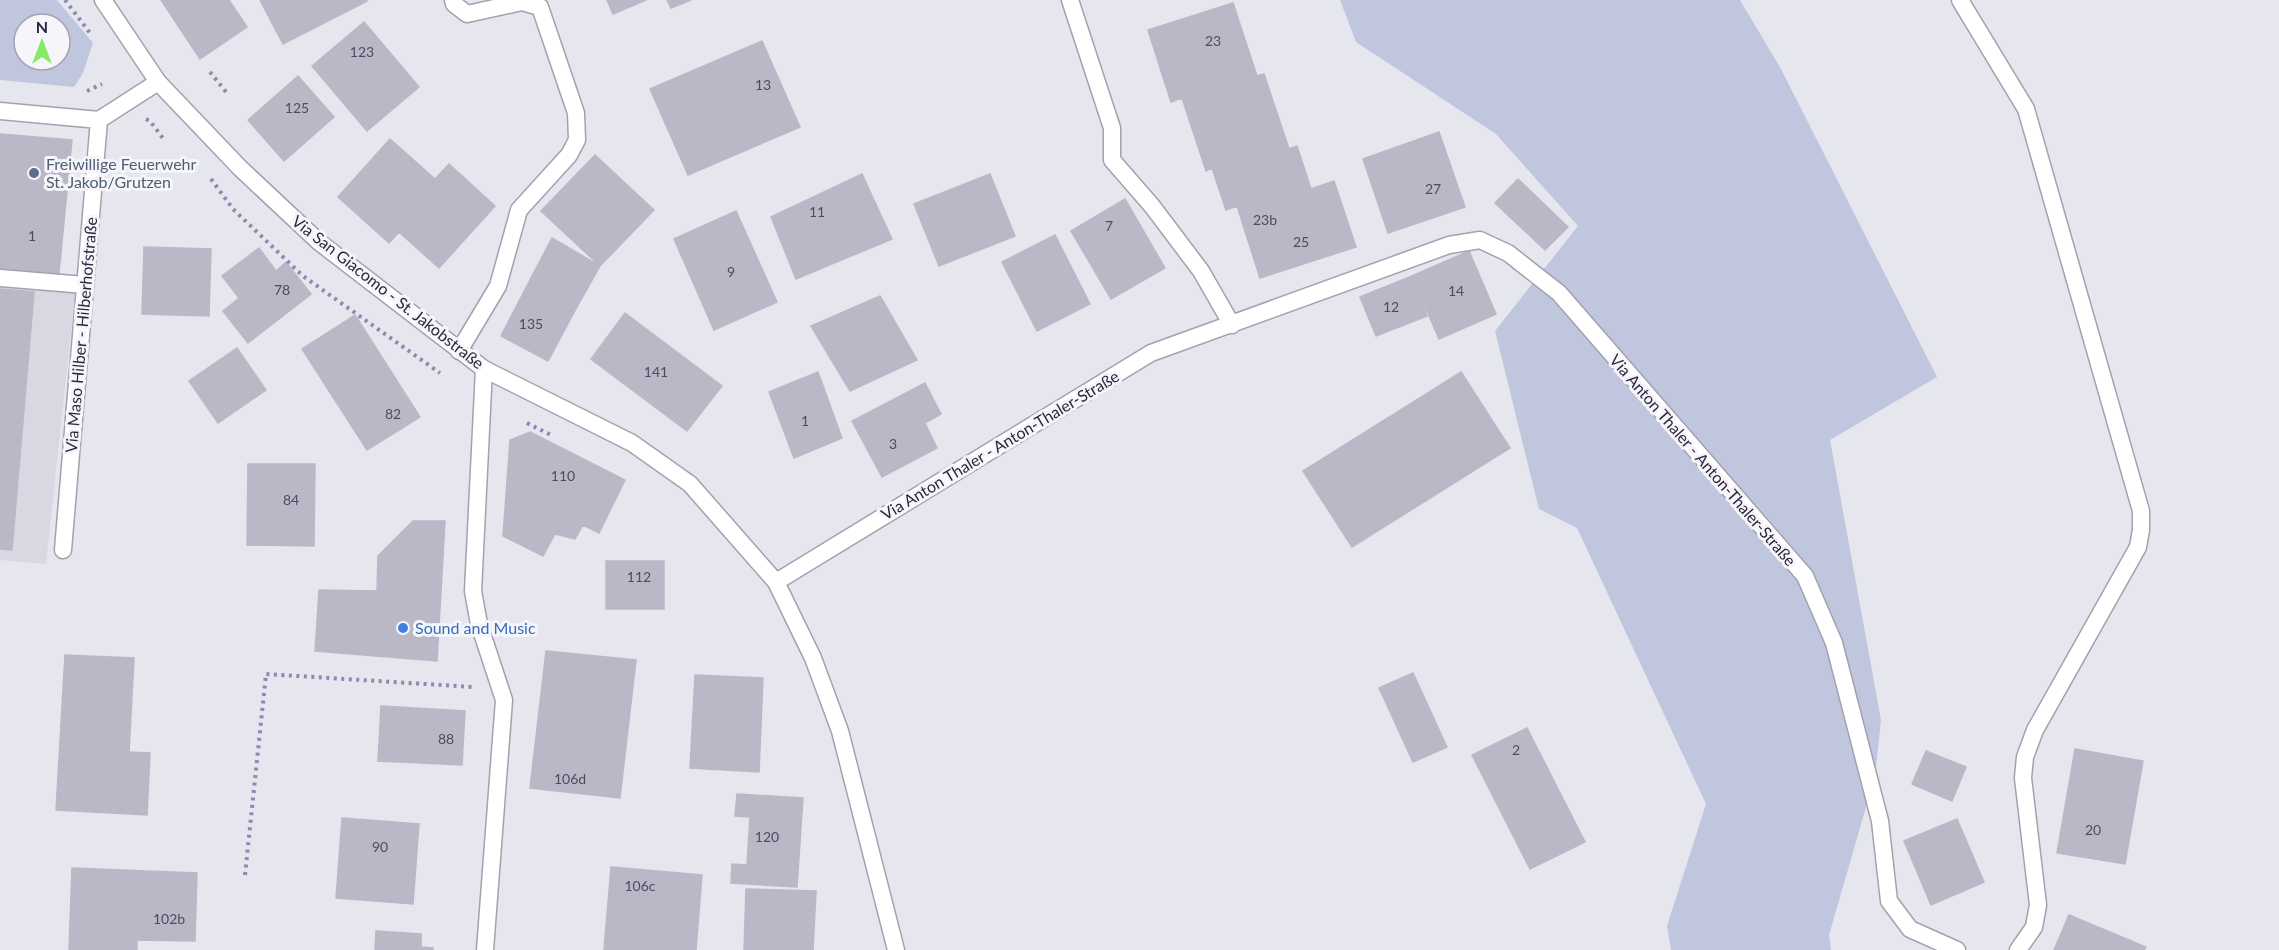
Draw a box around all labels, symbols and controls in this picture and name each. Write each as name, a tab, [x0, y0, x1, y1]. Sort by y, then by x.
north arrow	[12, 12, 72, 72]
text: N	[36, 17, 48, 36]
house number: 23	[1205, 32, 1221, 49]
house number: 123	[350, 43, 374, 60]
house number: 13	[755, 76, 771, 93]
house number: 125	[285, 99, 309, 116]
place label: Freiwillige Feuerwehr St. Jakob/Grutzen	[46, 154, 197, 191]
marker: Freiwillige Feuerwehr St. Jakob/Grutzen	[27, 166, 41, 180]
house number: 27	[1425, 180, 1441, 197]
house number: 11	[809, 203, 825, 220]
street label: Via San Giacomo - St. Jakobstraße	[289, 211, 488, 372]
house number: 23b	[1253, 211, 1277, 228]
street label: Via Maso Hilber - Hilberhofstraße	[61, 216, 100, 454]
house number: 7	[1105, 217, 1113, 234]
house number: 1	[28, 227, 36, 244]
house number: 25	[1293, 233, 1309, 250]
house number: 9	[727, 263, 735, 280]
house number: 78	[274, 281, 290, 298]
house number: 14	[1448, 282, 1464, 299]
house number: 12	[1383, 298, 1399, 315]
house number: 135	[519, 315, 543, 332]
street label: Via Anton Thaler - Anton-Thaler-Straße	[1606, 350, 1800, 569]
house number: 141	[644, 363, 668, 380]
street label: Via Anton Thaler - Anton-Thaler-Straße	[877, 366, 1122, 523]
house number: 82	[385, 405, 401, 422]
house number: 1	[801, 412, 809, 429]
house number: 3	[889, 435, 897, 452]
house number: 110	[551, 467, 575, 484]
house number: 84	[283, 491, 299, 508]
house number: 112	[627, 568, 651, 585]
place label: Sound and Music	[415, 618, 536, 637]
marker: Sound and Music	[396, 621, 410, 635]
house number: 88	[438, 730, 454, 747]
house number: 2	[1512, 741, 1520, 758]
house number: 106d	[554, 770, 586, 787]
house number: 20	[2085, 821, 2101, 838]
house number: 120	[755, 828, 779, 845]
house number: 90	[372, 838, 388, 855]
house number: 106c	[624, 877, 656, 894]
house number: 102b	[153, 910, 185, 927]

